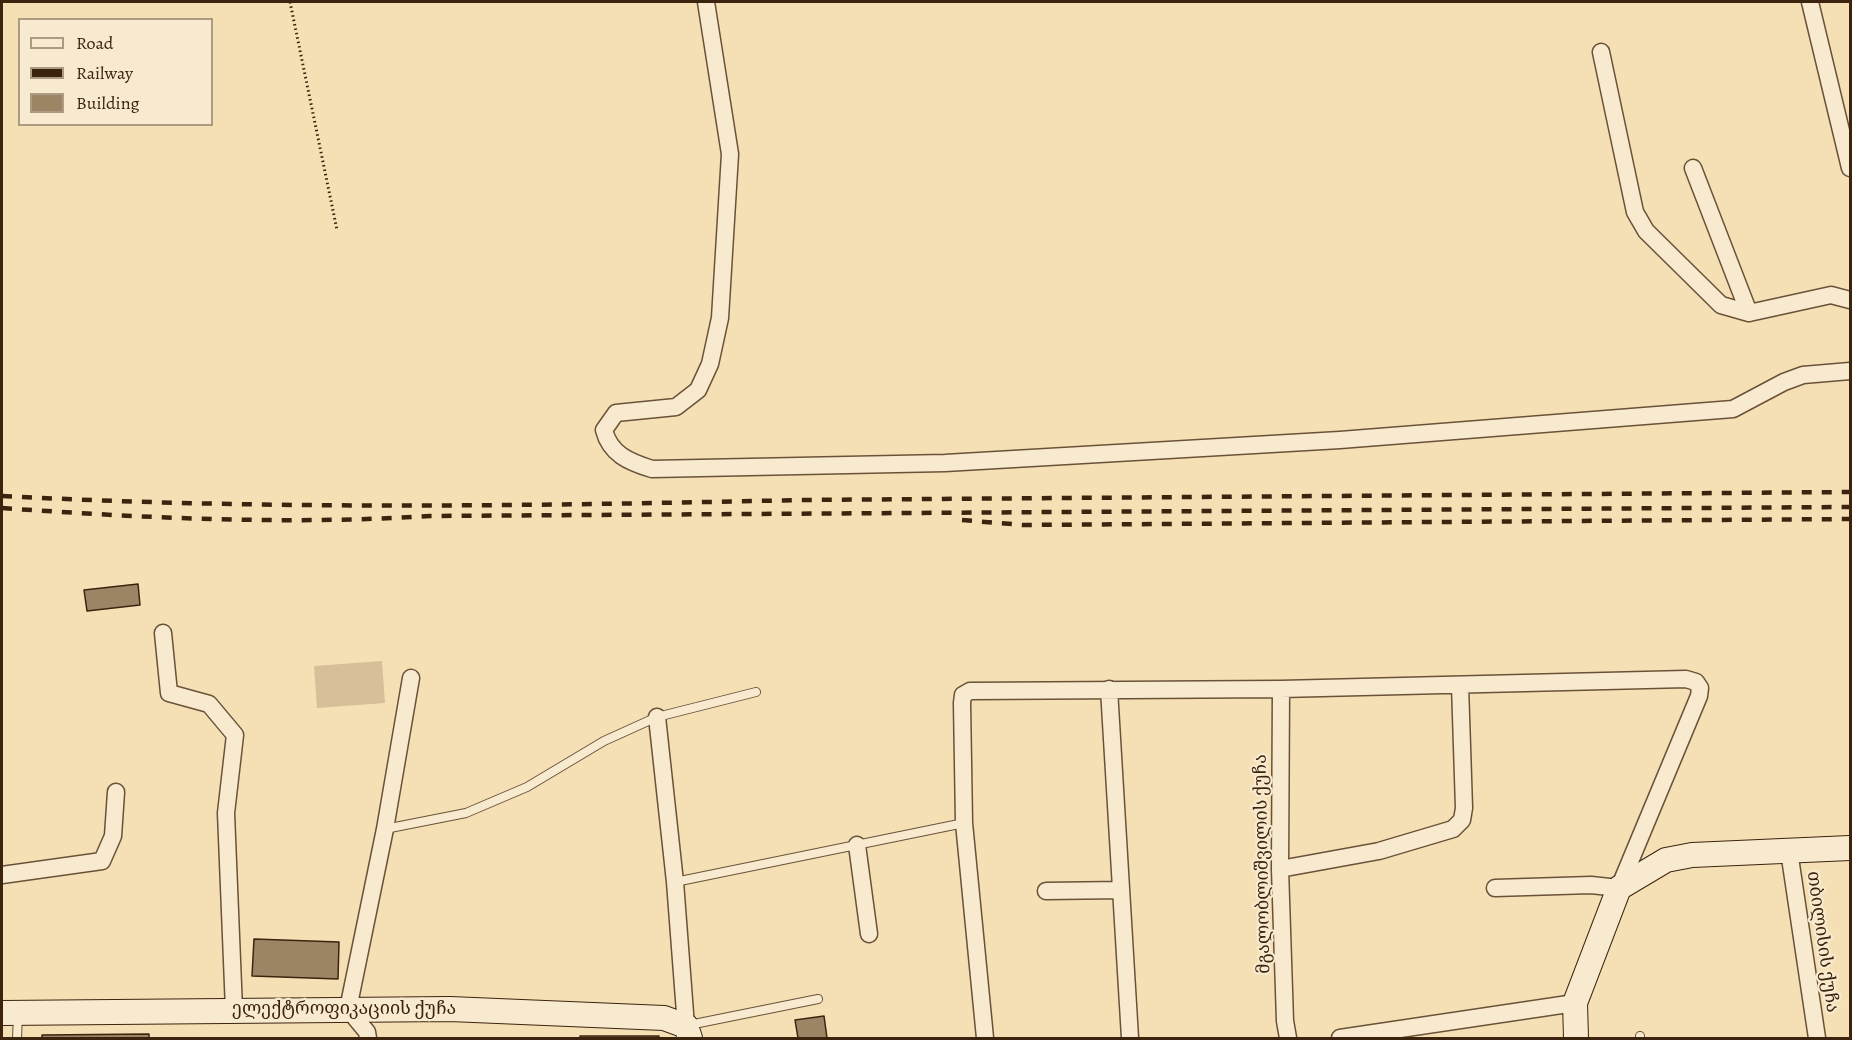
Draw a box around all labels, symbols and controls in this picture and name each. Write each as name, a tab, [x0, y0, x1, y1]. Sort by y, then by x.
legend	[18, 18, 213, 126]
text: Road	[76, 31, 113, 55]
text: Railway	[76, 61, 133, 85]
text: Building	[76, 91, 140, 115]
street label: მგალობლიშვილის ქუჩა	[1250, 754, 1276, 974]
street label: თბილისის ქუჩა	[1801, 870, 1843, 1014]
street label: ელექტროფიკაციის ქუჩა	[232, 999, 456, 1021]

